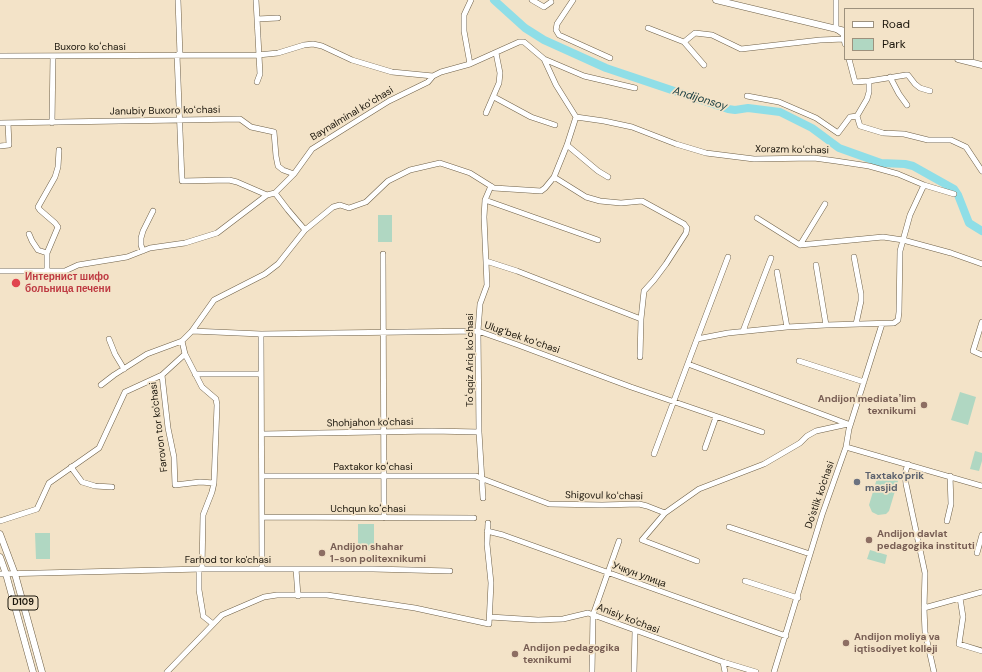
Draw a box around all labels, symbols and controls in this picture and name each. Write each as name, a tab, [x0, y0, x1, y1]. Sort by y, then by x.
legend	[844, 8, 974, 60]
text: Road	[882, 16, 910, 32]
text: Park	[882, 36, 906, 52]
street label: Buxoro koʻchasi	[54, 41, 126, 53]
street label: Baynalminal koʻchasi	[308, 84, 396, 144]
water label: Andijonsoy	[671, 84, 729, 114]
street label: Janubiy Buxoro koʻchasi	[110, 104, 220, 118]
street label: Xorazm koʻchasi	[755, 143, 829, 157]
place label: Интернист шифо больница печени	[25, 271, 111, 294]
marker: Интернист шифо больница печени	[10, 277, 22, 289]
street label: Toʻqqiz Ariq koʻchasi	[464, 313, 476, 407]
street label: Ulugʻbek koʻchasi	[483, 319, 561, 357]
street label: Farovon tor ko'chasi	[148, 381, 170, 473]
place label: Andijon mediataʼlim texnikumi	[818, 393, 916, 416]
marker: Andijon mediataʼlim texnikumi	[919, 400, 929, 410]
street label: Shohjahon ko'chasi	[326, 416, 414, 430]
street label: Do'stlik ko'chasi	[803, 460, 837, 530]
street label: Paxtakor koʻchasi	[333, 461, 413, 473]
place label: Taxtako'prik masjid	[865, 470, 924, 494]
marker: Taxtako'prik masjid	[852, 477, 862, 487]
street label: Shigovul koʻchasi	[565, 489, 643, 503]
street label: Uchqun koʻchasi	[330, 503, 406, 515]
place label: Andijon davlat pedagogika instituti	[877, 528, 975, 552]
marker: Andijon davlat pedagogika instituti	[864, 535, 874, 545]
place label: Andijon shahar 1-son politexnikumi	[330, 541, 426, 564]
marker: Andijon shahar 1-son politexnikumi	[317, 548, 327, 558]
street label: Farhod tor ko'chasi	[185, 554, 271, 566]
street label: Учкун улица	[610, 560, 668, 590]
road number: D109	[8, 596, 38, 610]
street label: Anisiy ko'chasi	[595, 602, 661, 636]
place label: Andijon moliya va iqtisodiyet kolleji	[854, 631, 940, 654]
marker: Andijon moliya va iqtisodiyet kolleji	[841, 638, 851, 648]
place label: Andijon pedagogika texnikumi	[523, 642, 620, 666]
marker: Andijon pedagogika texnikumi	[510, 649, 520, 659]

